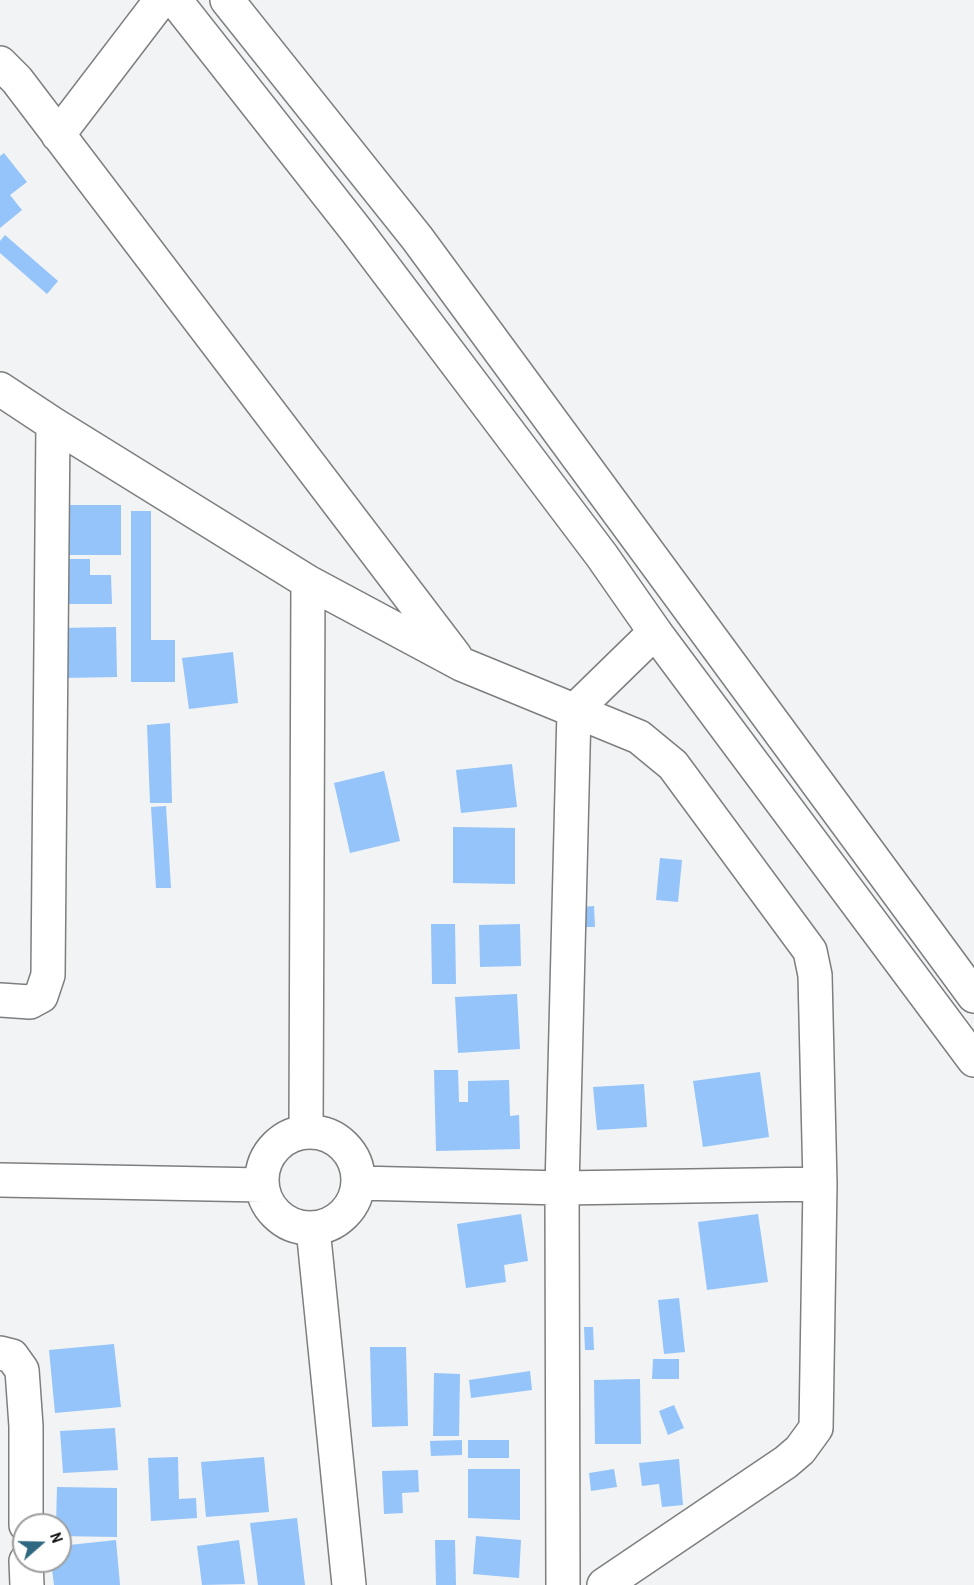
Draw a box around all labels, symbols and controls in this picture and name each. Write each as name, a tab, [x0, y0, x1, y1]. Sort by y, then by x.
north arrow	[12, 1513, 72, 1573]
text: N	[45, 1529, 69, 1546]

